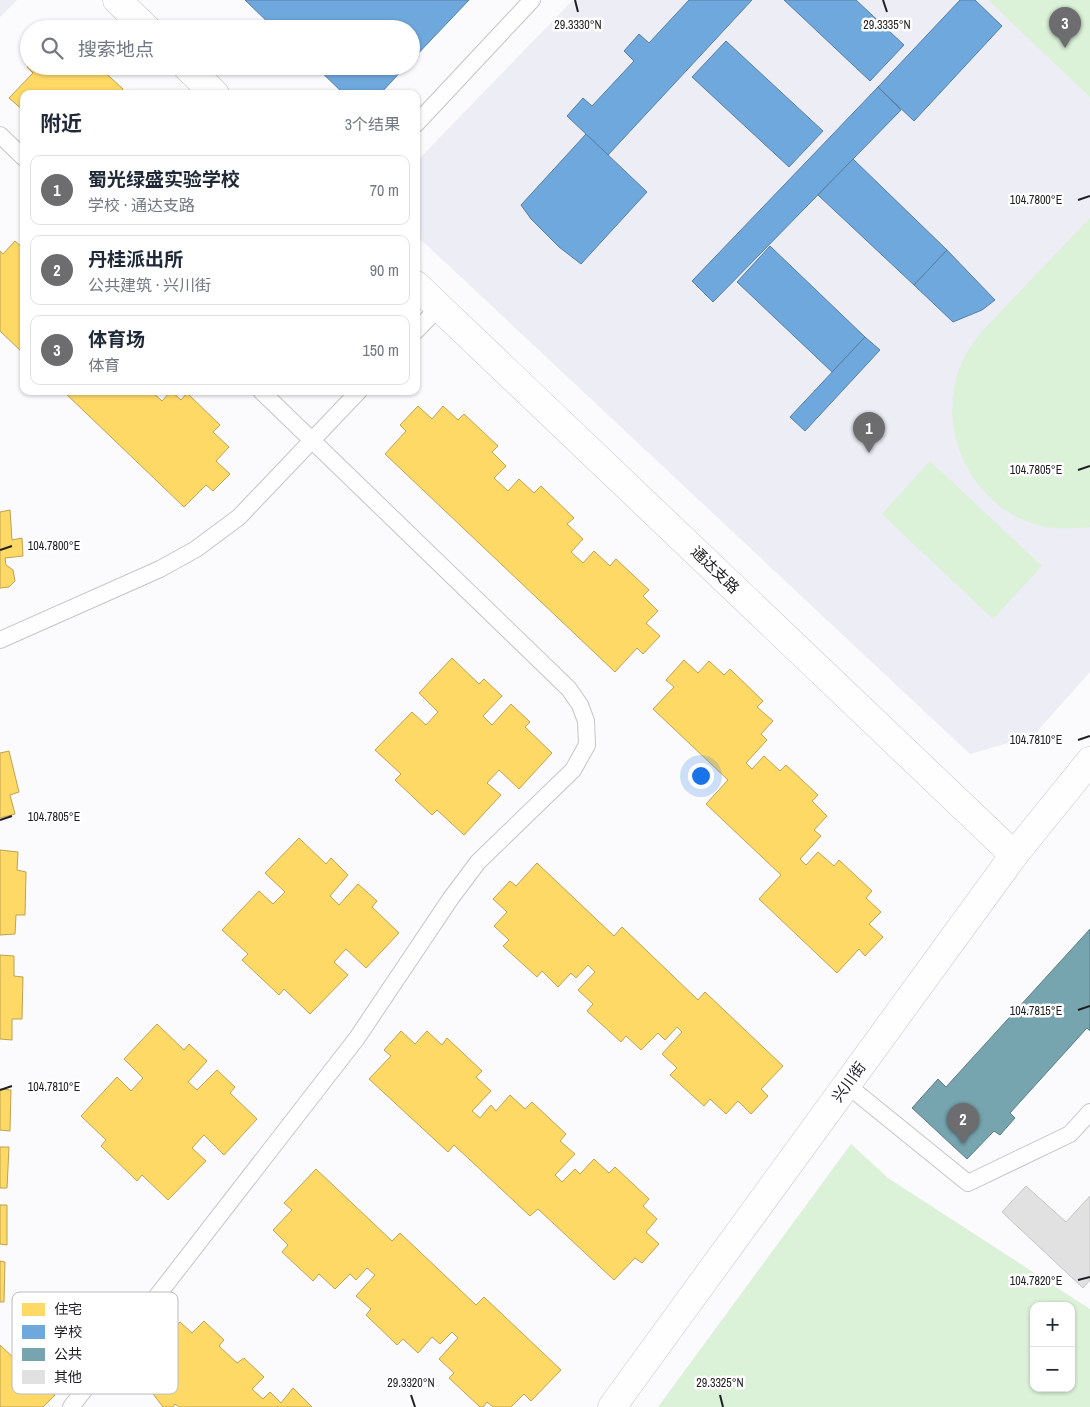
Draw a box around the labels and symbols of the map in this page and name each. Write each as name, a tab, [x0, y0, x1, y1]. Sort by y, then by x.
pin: 3	[1049, 7, 1081, 48]
text: 29.3330°N	[554, 17, 602, 33]
text: 29.3335°N	[863, 17, 911, 33]
text: 104.7800°E	[1010, 192, 1062, 208]
pin: 1	[853, 412, 885, 453]
text: 104.7805°E	[1010, 462, 1062, 478]
text: 104.7800°E	[28, 538, 80, 554]
street label: 通达支路	[686, 541, 744, 598]
text: 104.7810°E	[1010, 732, 1062, 748]
your location	[688, 763, 714, 789]
text: 104.7805°E	[28, 809, 80, 825]
text: 104.7815°E	[1010, 1003, 1062, 1019]
street label: 兴川街	[827, 1057, 870, 1106]
text: 104.7810°E	[28, 1079, 80, 1095]
pin: 2	[947, 1103, 979, 1144]
text: 104.7820°E	[1010, 1273, 1062, 1289]
legend	[12, 1292, 178, 1394]
text: 住宅	[54, 1300, 82, 1318]
text: 学校	[54, 1323, 82, 1341]
text: 公共	[54, 1345, 82, 1363]
text: 其他	[54, 1368, 82, 1386]
text: 29.3320°N	[387, 1375, 435, 1391]
text: 29.3325°N	[696, 1375, 744, 1391]

